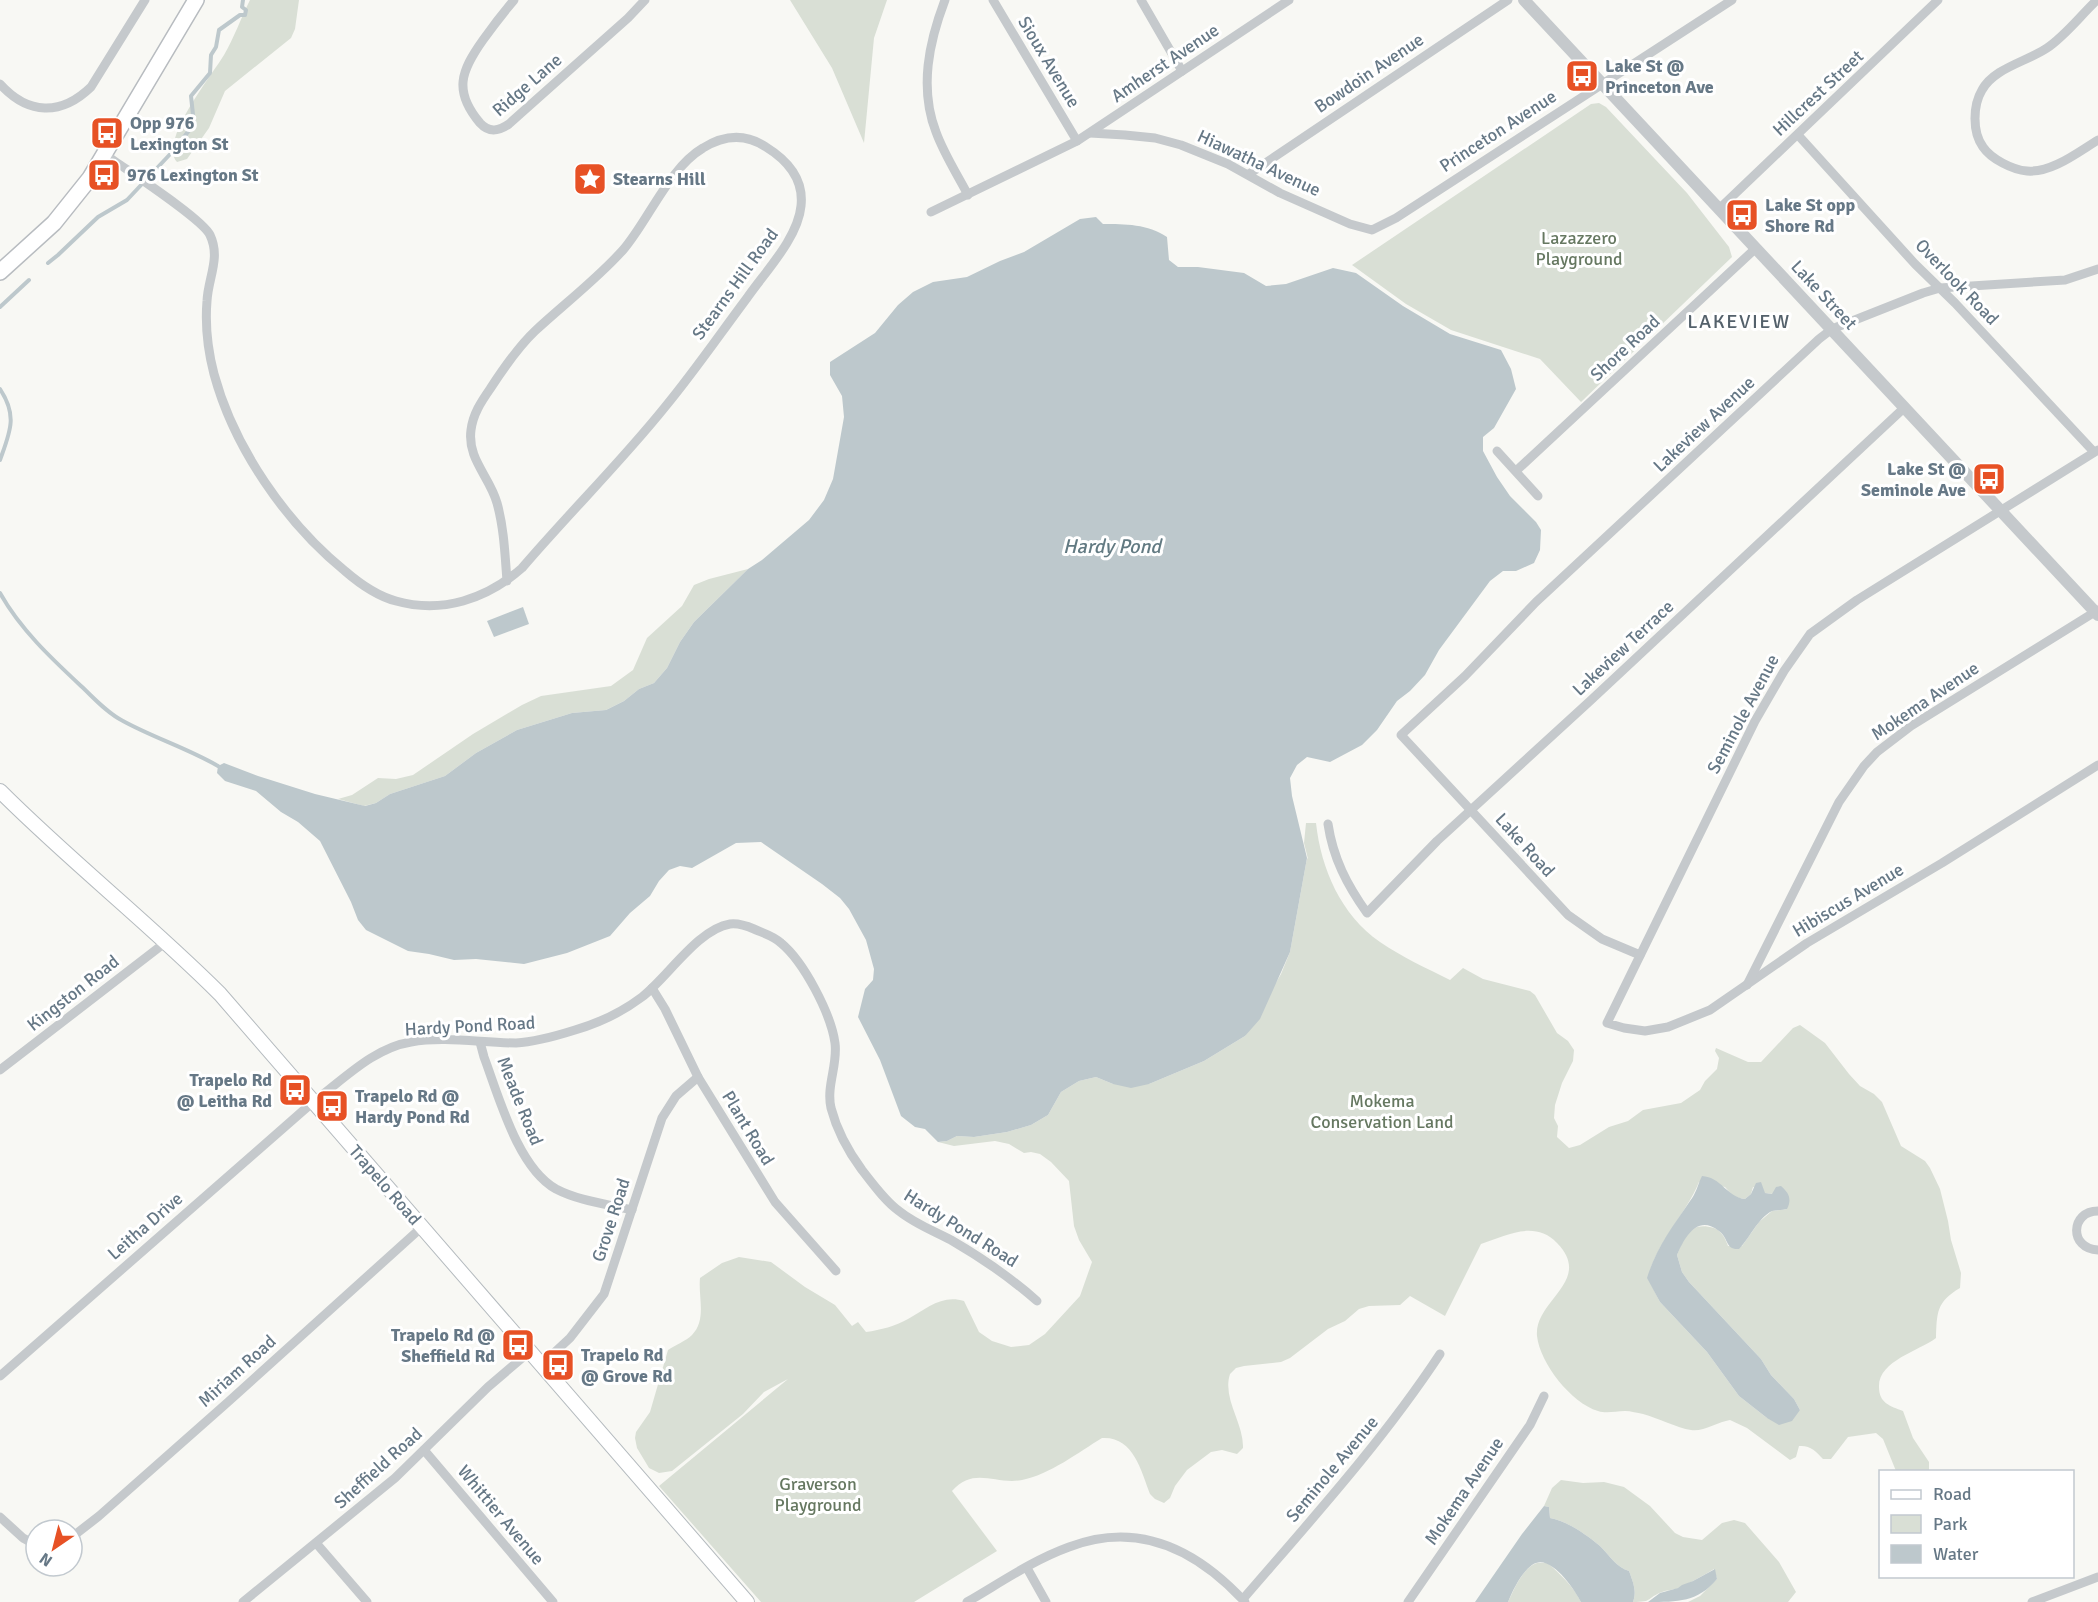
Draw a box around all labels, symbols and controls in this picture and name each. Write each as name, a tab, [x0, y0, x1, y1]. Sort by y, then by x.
street label: Sioux Avenue	[1013, 12, 1085, 112]
street label: Amherst Avenue	[1107, 19, 1223, 107]
street label: Bowdoin Avenue	[1310, 28, 1428, 118]
street label: Hillcrest Street	[1768, 45, 1868, 141]
street label: Ridge Lane	[488, 49, 566, 121]
place label: Lake St @ Princeton Ave	[1605, 55, 1714, 98]
bus stop icon: Lake St @ Princeton Ave	[1564, 58, 1600, 94]
street label: Princeton Avenue	[1436, 85, 1560, 177]
place label: Opp 976 Lexington St	[130, 112, 229, 155]
bus stop icon: Opp 976 Lexington St	[89, 115, 125, 151]
street label: Hiawatha Avenue	[1194, 125, 1324, 201]
bus stop icon: 976 Lexington St	[86, 157, 122, 193]
place icon: Stearns Hill	[572, 161, 608, 197]
place label: 976 Lexington St	[127, 164, 259, 186]
place label: Stearns Hill	[613, 168, 706, 190]
place label: Lake St opp Shore Rd	[1765, 194, 1855, 237]
bus stop icon: Lake St opp Shore Rd	[1724, 197, 1760, 233]
street label: Stearns Hill Road	[687, 224, 783, 344]
park label: Lazazzero Playground	[1535, 227, 1623, 270]
street label: Overlook Road	[1911, 235, 2003, 329]
street label: Lake Street	[1786, 256, 1862, 334]
district label: LAKEVIEW	[1687, 309, 1791, 334]
street label: Shore Road	[1586, 310, 1664, 386]
street label: Lakeview Avenue	[1649, 371, 1759, 477]
place label: Lake St @ Seminole Ave	[1861, 458, 1966, 501]
bus stop icon: Lake St @ Seminole Ave	[1971, 461, 2007, 497]
water label: Hardy Pond	[1063, 534, 1163, 559]
street label: Lakeview Terrace	[1568, 596, 1678, 700]
street label: Seminole Avenue	[1702, 651, 1784, 777]
street label: Mokema Avenue	[1867, 657, 1983, 745]
street label: Lake Road	[1491, 808, 1559, 882]
street label: Hibiscus Avenue	[1788, 858, 1908, 942]
street label: Kingston Road	[23, 950, 123, 1036]
street label: Hardy Pond Road	[404, 1012, 536, 1040]
street label: Meade Road	[492, 1053, 548, 1149]
place label: Trapelo Rd @ Leitha Rd	[177, 1069, 272, 1112]
bus stop icon: Trapelo Rd @ Leitha Rd	[277, 1072, 313, 1108]
place label: Trapelo Rd @ Hardy Pond Rd	[355, 1085, 470, 1128]
street label: Plant Road	[717, 1087, 779, 1169]
bus stop icon: Trapelo Rd @ Hardy Pond Rd	[314, 1088, 350, 1124]
park label: Mokema Conservation Land	[1310, 1090, 1454, 1133]
street label: Trapelo Road	[344, 1140, 426, 1230]
street label: Grove Road	[587, 1175, 635, 1265]
street label: Hardy Pond Road	[900, 1184, 1022, 1272]
street label: Leitha Drive	[103, 1187, 187, 1265]
place label: Trapelo Rd @ Sheffield Rd	[391, 1324, 495, 1367]
bus stop icon: Trapelo Rd @ Sheffield Rd	[500, 1327, 536, 1363]
street label: Miriam Road	[194, 1330, 280, 1412]
place label: Trapelo Rd @ Grove Rd	[581, 1344, 673, 1387]
bus stop icon: Trapelo Rd @ Grove Rd	[540, 1347, 576, 1383]
street label: Seminole Avenue	[1281, 1411, 1383, 1527]
street label: Sheffield Road	[329, 1423, 427, 1513]
street label: Mokema Avenue	[1420, 1433, 1508, 1549]
street label: Whittier Avenue	[453, 1461, 549, 1569]
legend	[1879, 1470, 2074, 1578]
park label: Graverson Playground	[774, 1473, 862, 1516]
text: Road	[1933, 1483, 1972, 1505]
text: Park	[1933, 1513, 1968, 1535]
north arrow	[24, 1518, 84, 1578]
text: Water	[1933, 1543, 1979, 1565]
text: N	[36, 1548, 56, 1571]

